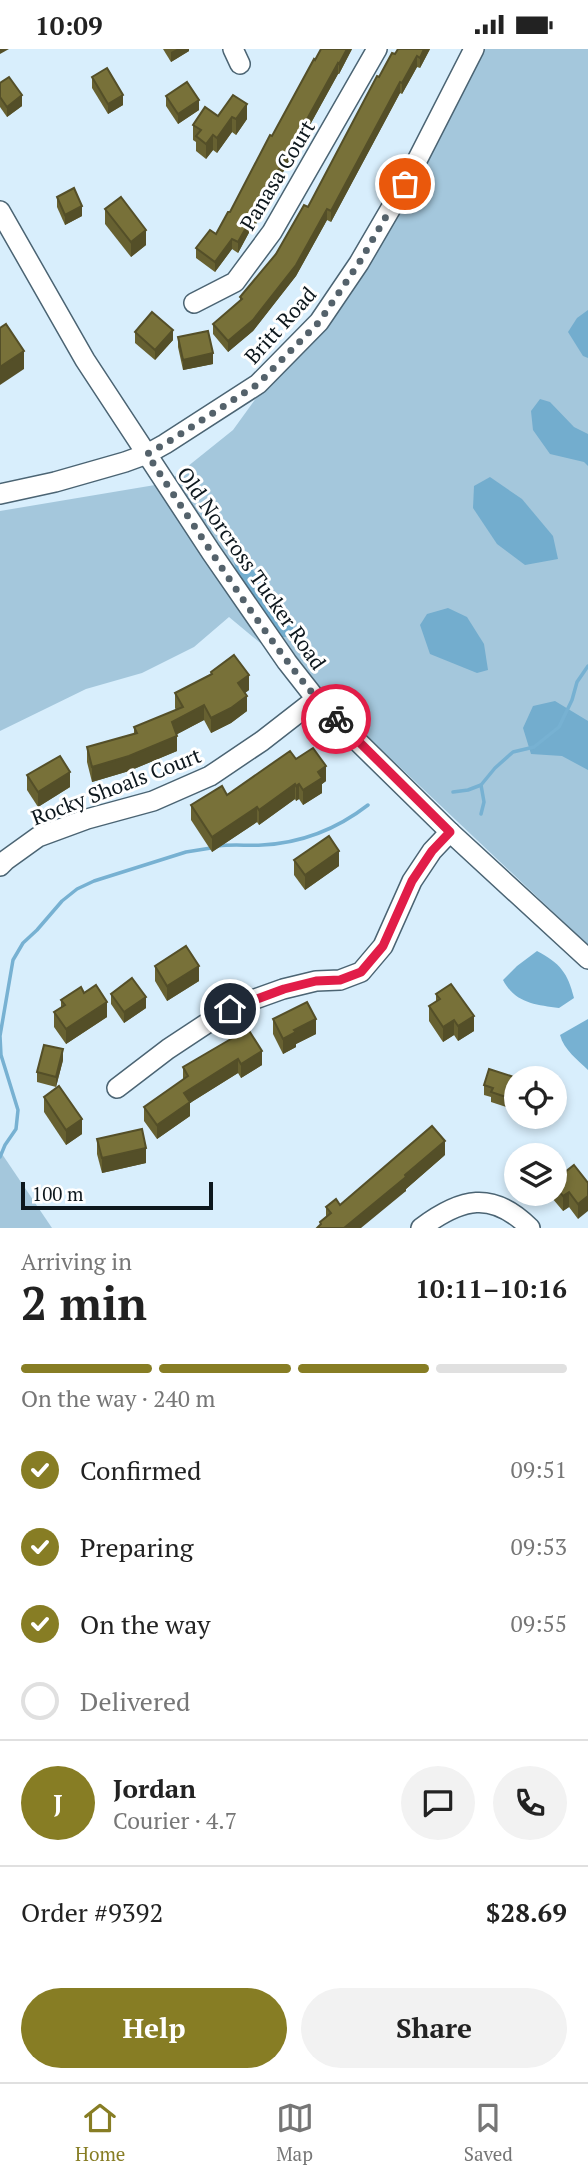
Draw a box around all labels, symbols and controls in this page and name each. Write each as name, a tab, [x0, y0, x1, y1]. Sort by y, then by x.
text: 10:09	[35, 8, 103, 42]
street label: Panasa Court	[233, 115, 321, 235]
pin	[375, 154, 435, 214]
icon: bag	[386, 165, 424, 203]
street label: Britt Road	[238, 280, 322, 370]
street label: Old Norcross Tucker Road	[171, 461, 333, 675]
courier	[301, 684, 371, 754]
icon: bike	[317, 700, 355, 738]
street label: Rocky Shoals Court	[27, 741, 205, 831]
pin	[200, 979, 260, 1039]
icon: home	[211, 990, 249, 1028]
map controls	[504, 1066, 567, 1206]
button: locate	[504, 1066, 567, 1129]
button: layers	[504, 1143, 567, 1206]
scale bar	[21, 1179, 214, 1211]
text: 100 m	[32, 1181, 83, 1206]
text: Arriving in	[21, 1246, 132, 1277]
text: 10:11–10:16	[415, 1271, 567, 1305]
text: 2 min	[21, 1272, 147, 1333]
text: On the way · 240 m	[21, 1383, 215, 1414]
icon: check	[21, 1451, 59, 1489]
text: Confirmed	[80, 1453, 201, 1487]
text: 09:51	[510, 1454, 567, 1485]
icon: check	[21, 1528, 59, 1566]
text: Preparing	[80, 1530, 193, 1564]
text: 09:53	[510, 1531, 567, 1562]
icon: check	[21, 1605, 59, 1643]
text: On the way	[80, 1607, 211, 1641]
text: 09:55	[510, 1608, 567, 1639]
text: Delivered	[80, 1684, 190, 1718]
button: chat	[401, 1766, 475, 1840]
button: phone	[493, 1766, 567, 1840]
text: Jordan	[113, 1771, 196, 1805]
text: J	[53, 1786, 63, 1820]
text: Courier · 4.7	[113, 1805, 237, 1836]
text: Order #9392	[21, 1895, 163, 1929]
text: $28.69	[486, 1895, 567, 1929]
button: Help	[21, 1988, 287, 2068]
button: Share	[301, 1988, 567, 2068]
tab: Home	[75, 2099, 125, 2166]
tab: Map	[276, 2099, 314, 2166]
tab: Saved	[464, 2099, 513, 2166]

